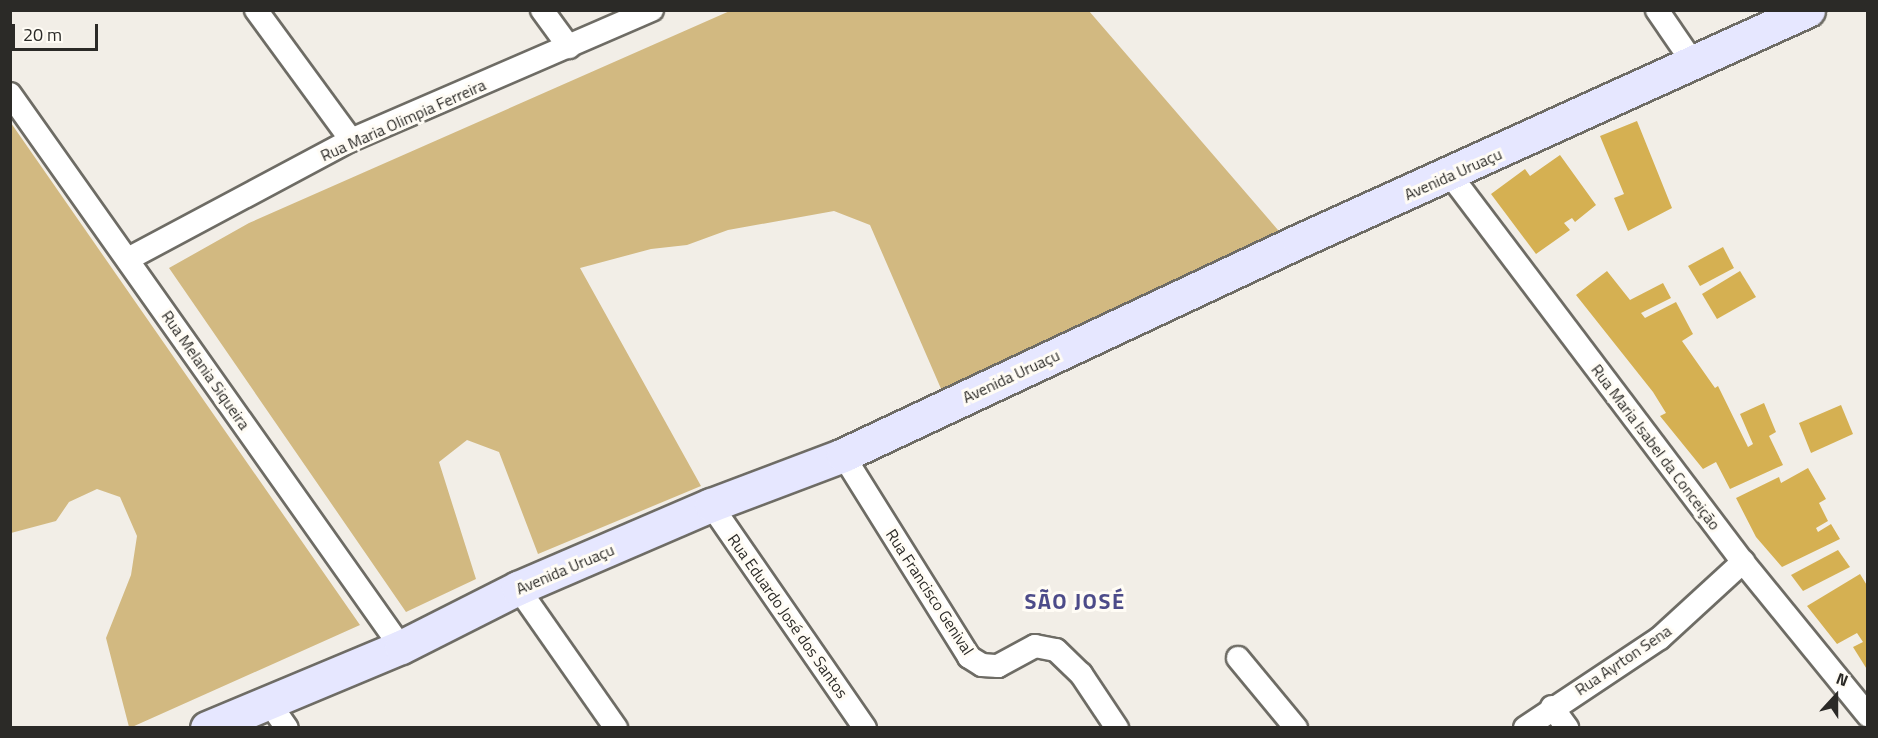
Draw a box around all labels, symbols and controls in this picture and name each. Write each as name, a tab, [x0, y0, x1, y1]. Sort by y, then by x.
scale bar	[15, 12, 100, 50]
text: 20 m	[23, 21, 62, 48]
street label: Rua Maria Olimpia Ferreira	[317, 75, 489, 165]
street label: Avenida Uruaçu	[1401, 144, 1505, 204]
street label: Rua Melania Siqueira	[158, 307, 254, 433]
street label: Avenida Uruaçu	[959, 345, 1063, 407]
street label: Rua Maria Isabel da Conceição	[1587, 360, 1725, 534]
street label: Rua Francisco Genival	[882, 525, 978, 659]
street label: Rua Eduardo José dos Santos	[724, 530, 852, 702]
street label: Avenida Uruaçu	[513, 540, 617, 598]
district label: SÃO JOSÉ	[1024, 589, 1126, 615]
street label: Rua Ayrton Sena	[1571, 621, 1675, 699]
north arrow	[1806, 666, 1866, 726]
text: N	[1833, 666, 1852, 692]

